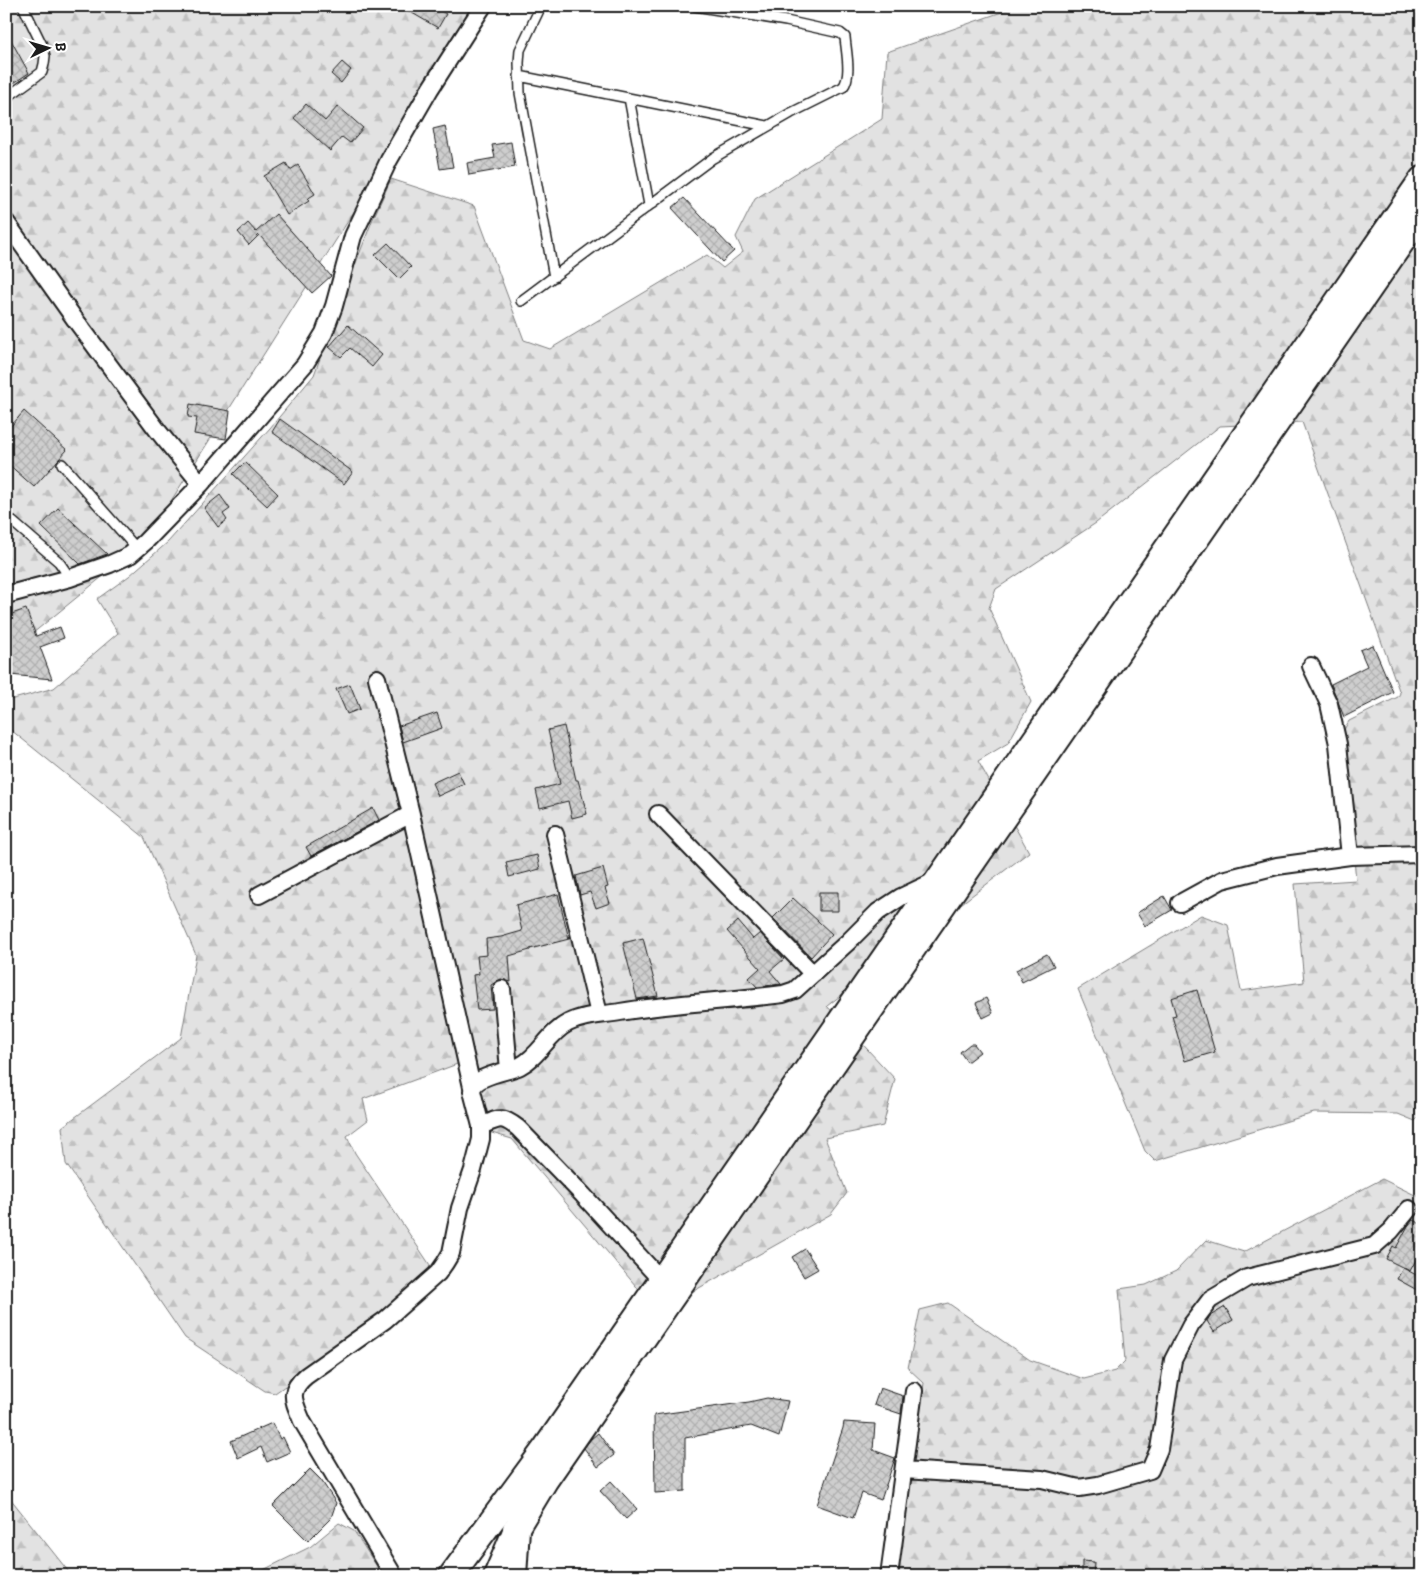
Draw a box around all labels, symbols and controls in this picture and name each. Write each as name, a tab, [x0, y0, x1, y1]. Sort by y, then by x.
north arrow	[22, 22, 72, 72]
text: B	[52, 41, 71, 52]

